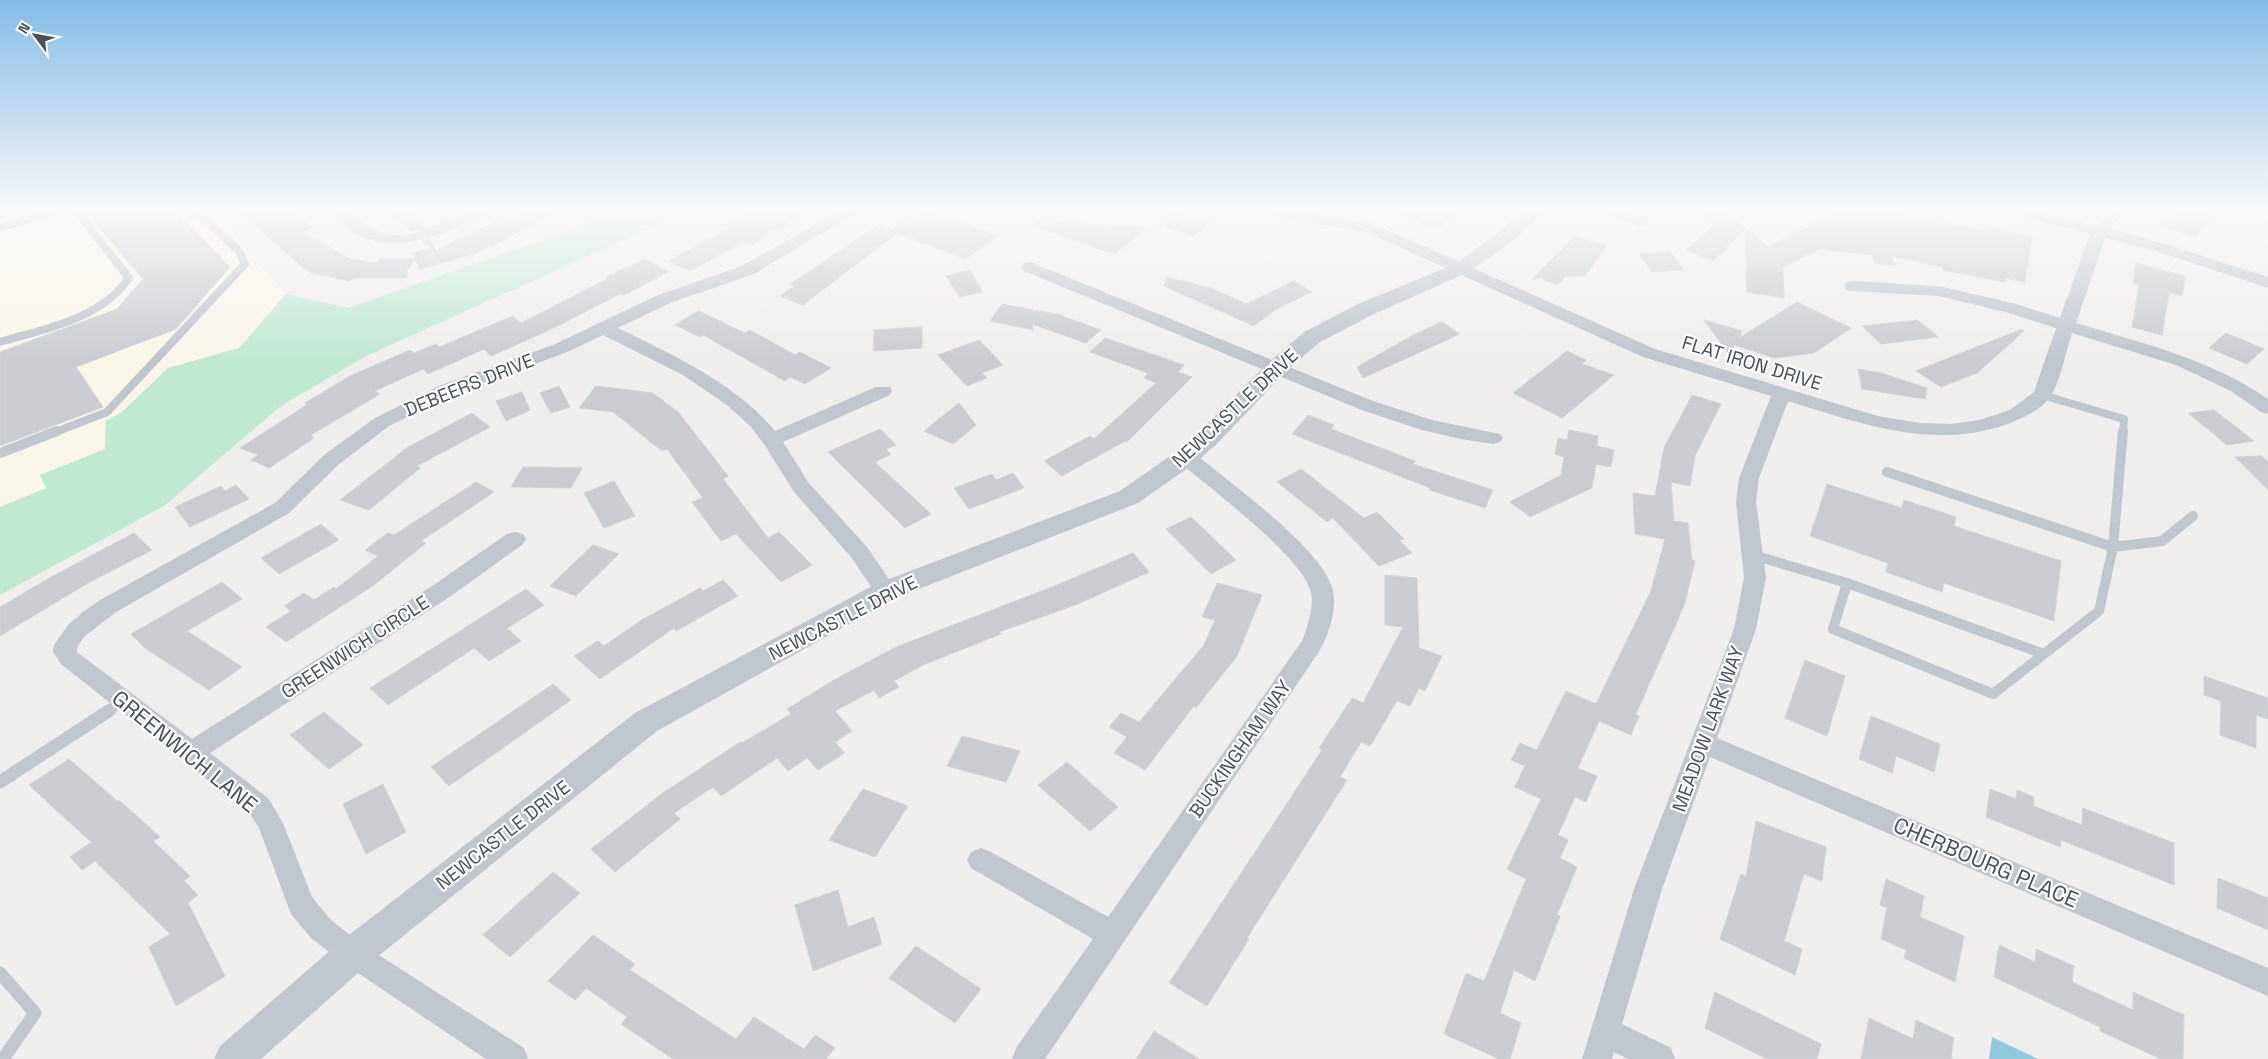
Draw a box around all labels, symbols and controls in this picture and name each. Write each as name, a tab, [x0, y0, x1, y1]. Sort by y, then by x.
north arrow	[10, 10, 60, 60]
text: N	[14, 19, 34, 37]
street label: FLAT IRON DRIVE	[1679, 330, 1825, 396]
street label: NEWCASTLE DRIVE	[1167, 343, 1303, 473]
street label: DEBEERS DRIVE	[401, 348, 537, 422]
street label: NEWCASTLE DRIVE	[764, 570, 922, 666]
street label: GREENWICH CIRCLE	[276, 590, 434, 704]
street label: MEADOW LARK WAY	[1666, 642, 1750, 815]
street label: BUCKINGHAM WAY	[1183, 675, 1297, 823]
street label: GREENWICH LANE	[106, 684, 264, 818]
street label: NEWCASTLE DRIVE	[431, 775, 575, 895]
street label: CHERBOURG PLACE	[1889, 810, 2083, 914]

